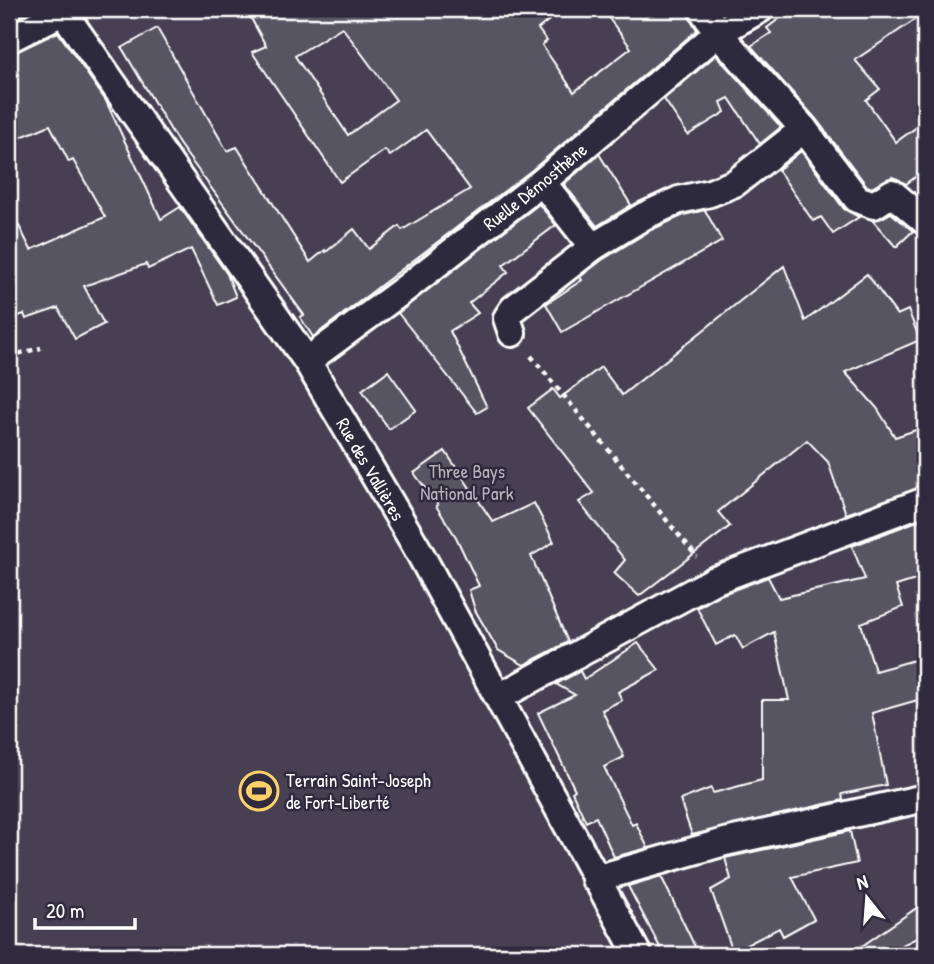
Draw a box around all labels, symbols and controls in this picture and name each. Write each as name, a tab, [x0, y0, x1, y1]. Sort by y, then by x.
street label: Ruelle Démosthène	[477, 136, 593, 236]
street label: Rue des Vallières	[330, 413, 411, 525]
park label: Three Bays National Park	[420, 458, 514, 506]
place label: Terrain Saint-Joseph de Fort-Liberté	[286, 767, 431, 815]
sports icon: Terrain Saint-Joseph de Fort-Liberté	[238, 770, 280, 812]
north arrow	[832, 862, 902, 932]
text: N	[853, 868, 871, 896]
scale bar	[35, 887, 135, 931]
text: 20 m	[46, 896, 84, 925]

